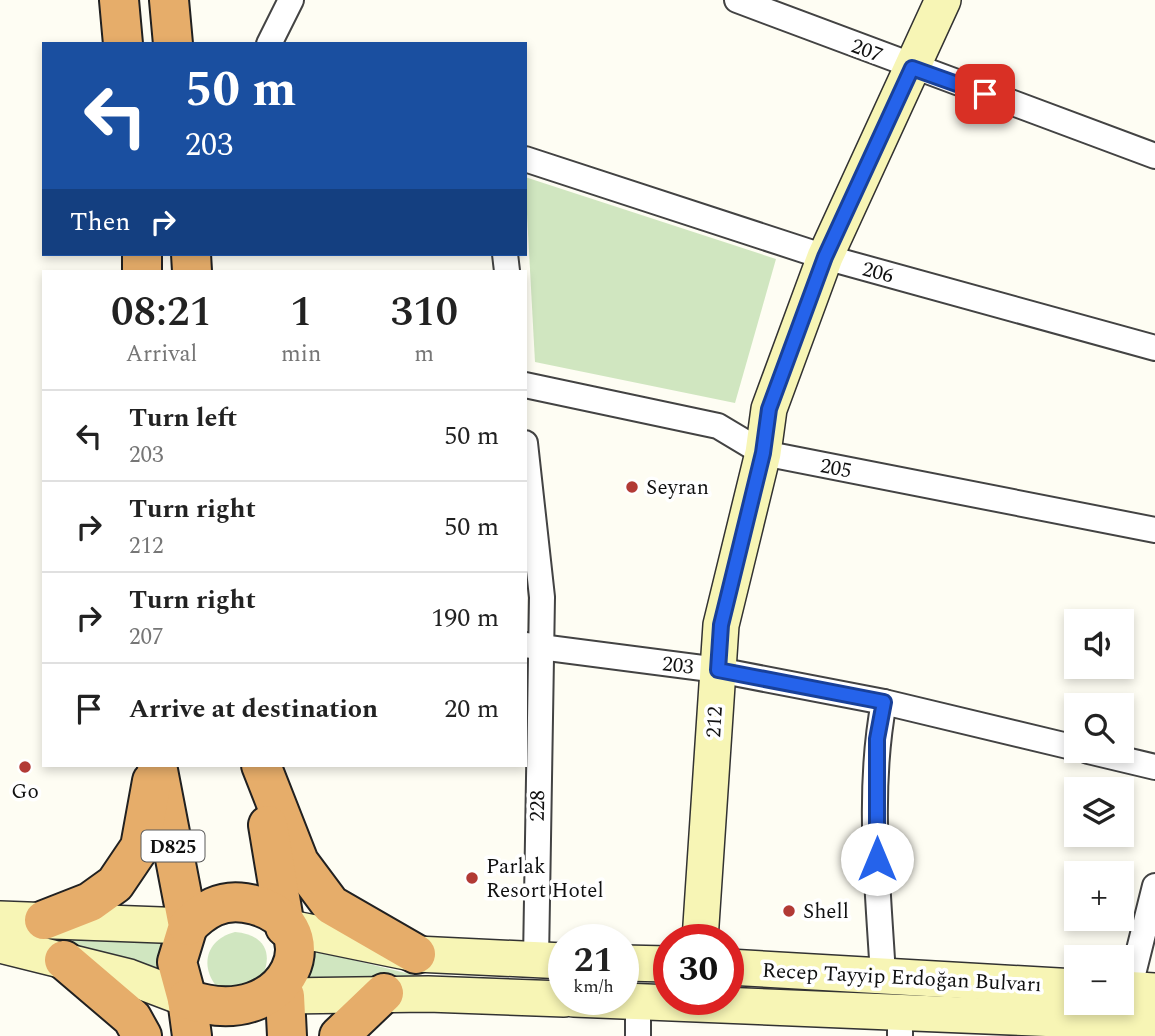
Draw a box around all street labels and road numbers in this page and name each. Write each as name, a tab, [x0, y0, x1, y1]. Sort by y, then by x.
street label: 207	[846, 30, 887, 72]
street label: 206	[858, 253, 897, 292]
street label: 205	[817, 450, 854, 488]
street label: 203	[660, 648, 696, 684]
street label: 212	[698, 705, 732, 739]
street label: 228	[522, 790, 554, 822]
road number: D825	[142, 831, 204, 862]
street label: Recep Tayyip Erdoğan Bulvarı	[761, 955, 1043, 1001]

